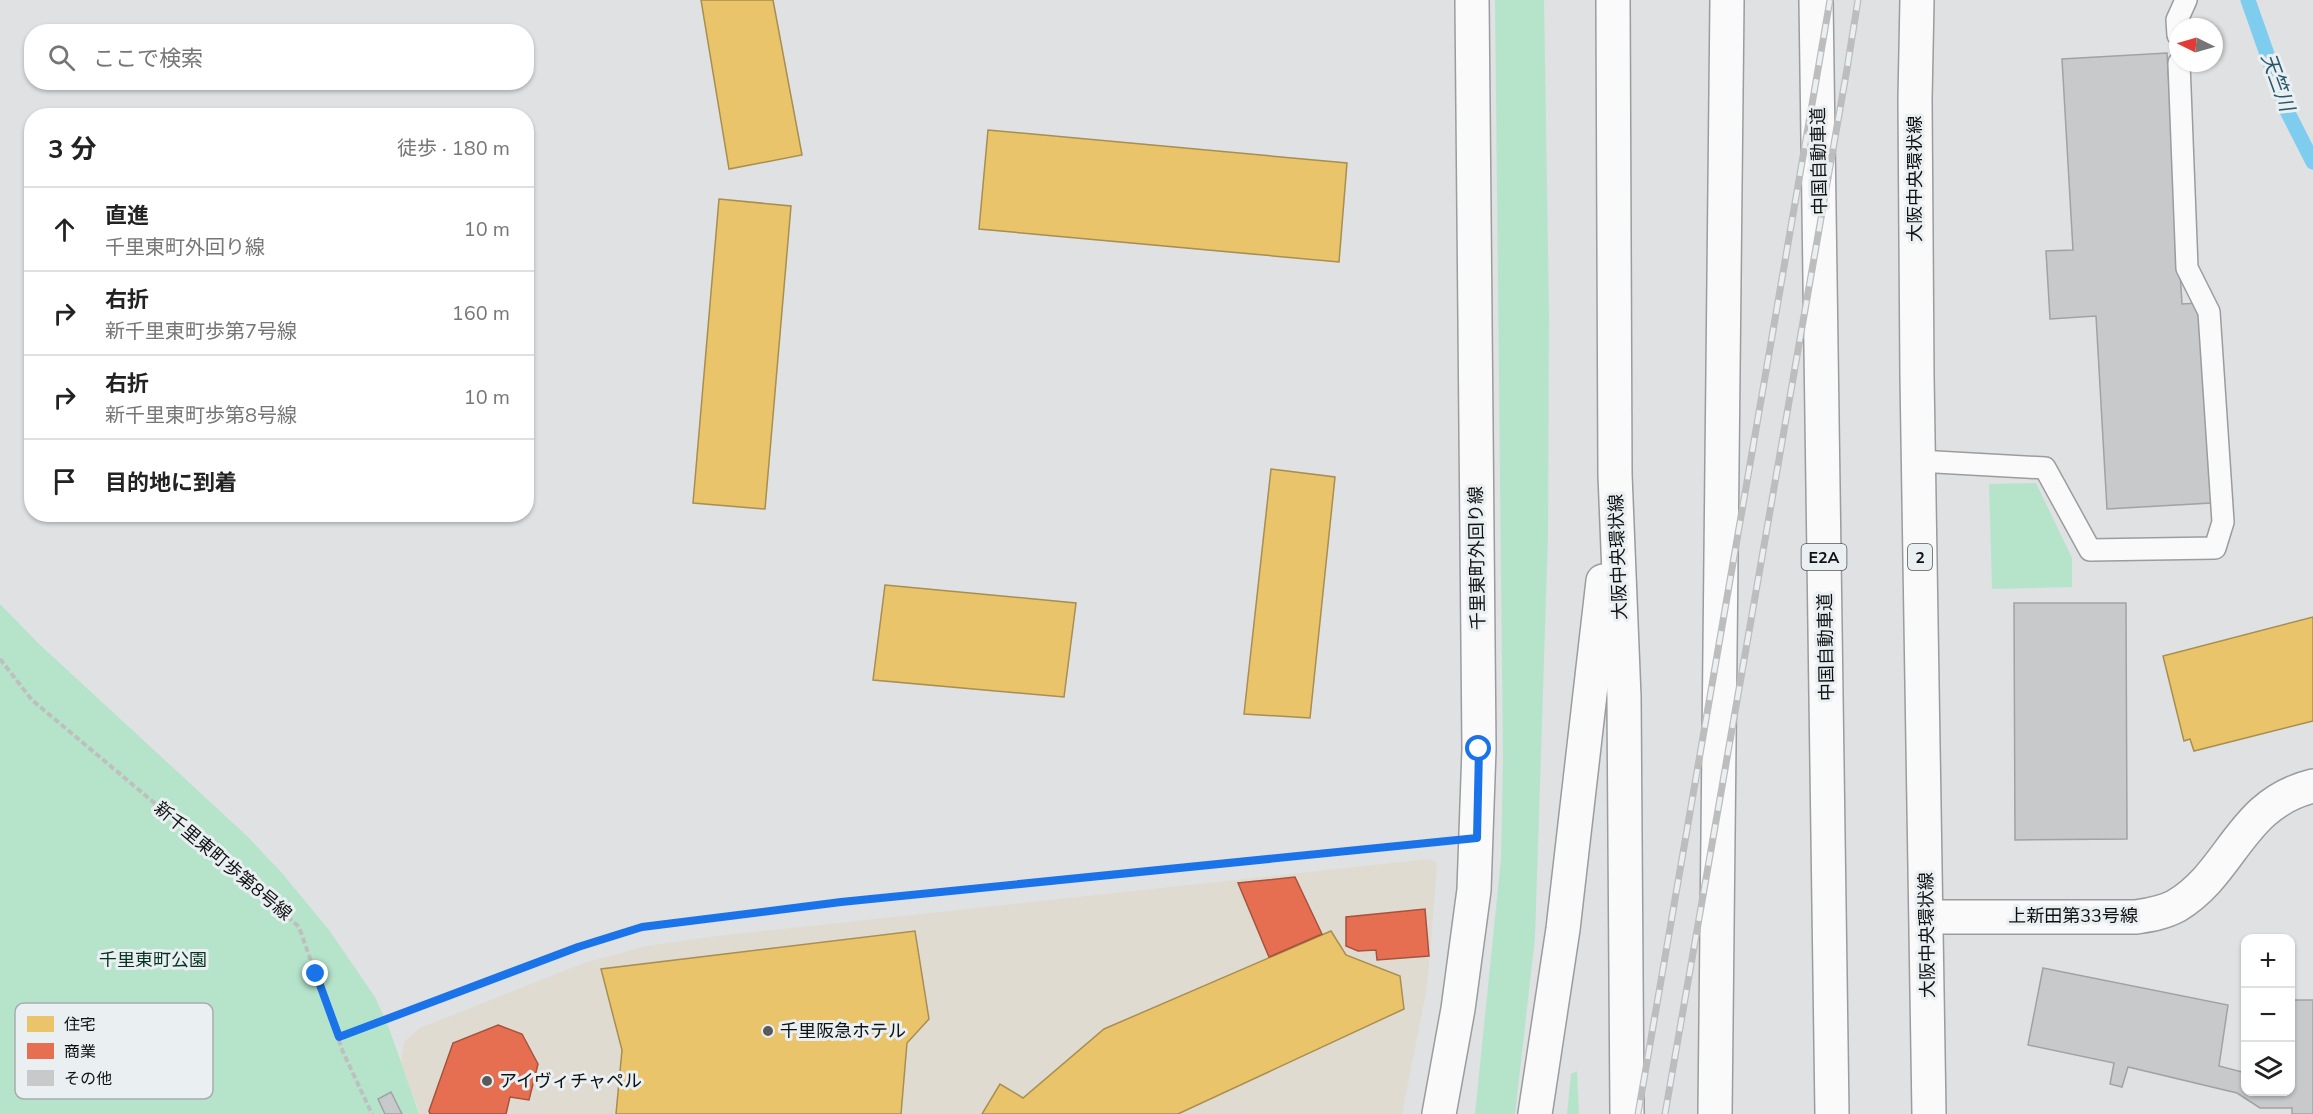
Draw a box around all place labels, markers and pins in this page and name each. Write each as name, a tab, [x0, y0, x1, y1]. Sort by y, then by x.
place label: 千里阪急ホテル	[780, 1019, 906, 1043]
marker: 千里阪急ホテル	[761, 1024, 775, 1038]
place label: アイヴィチャペル	[499, 1069, 642, 1093]
marker: アイヴィチャペル	[480, 1074, 494, 1088]

